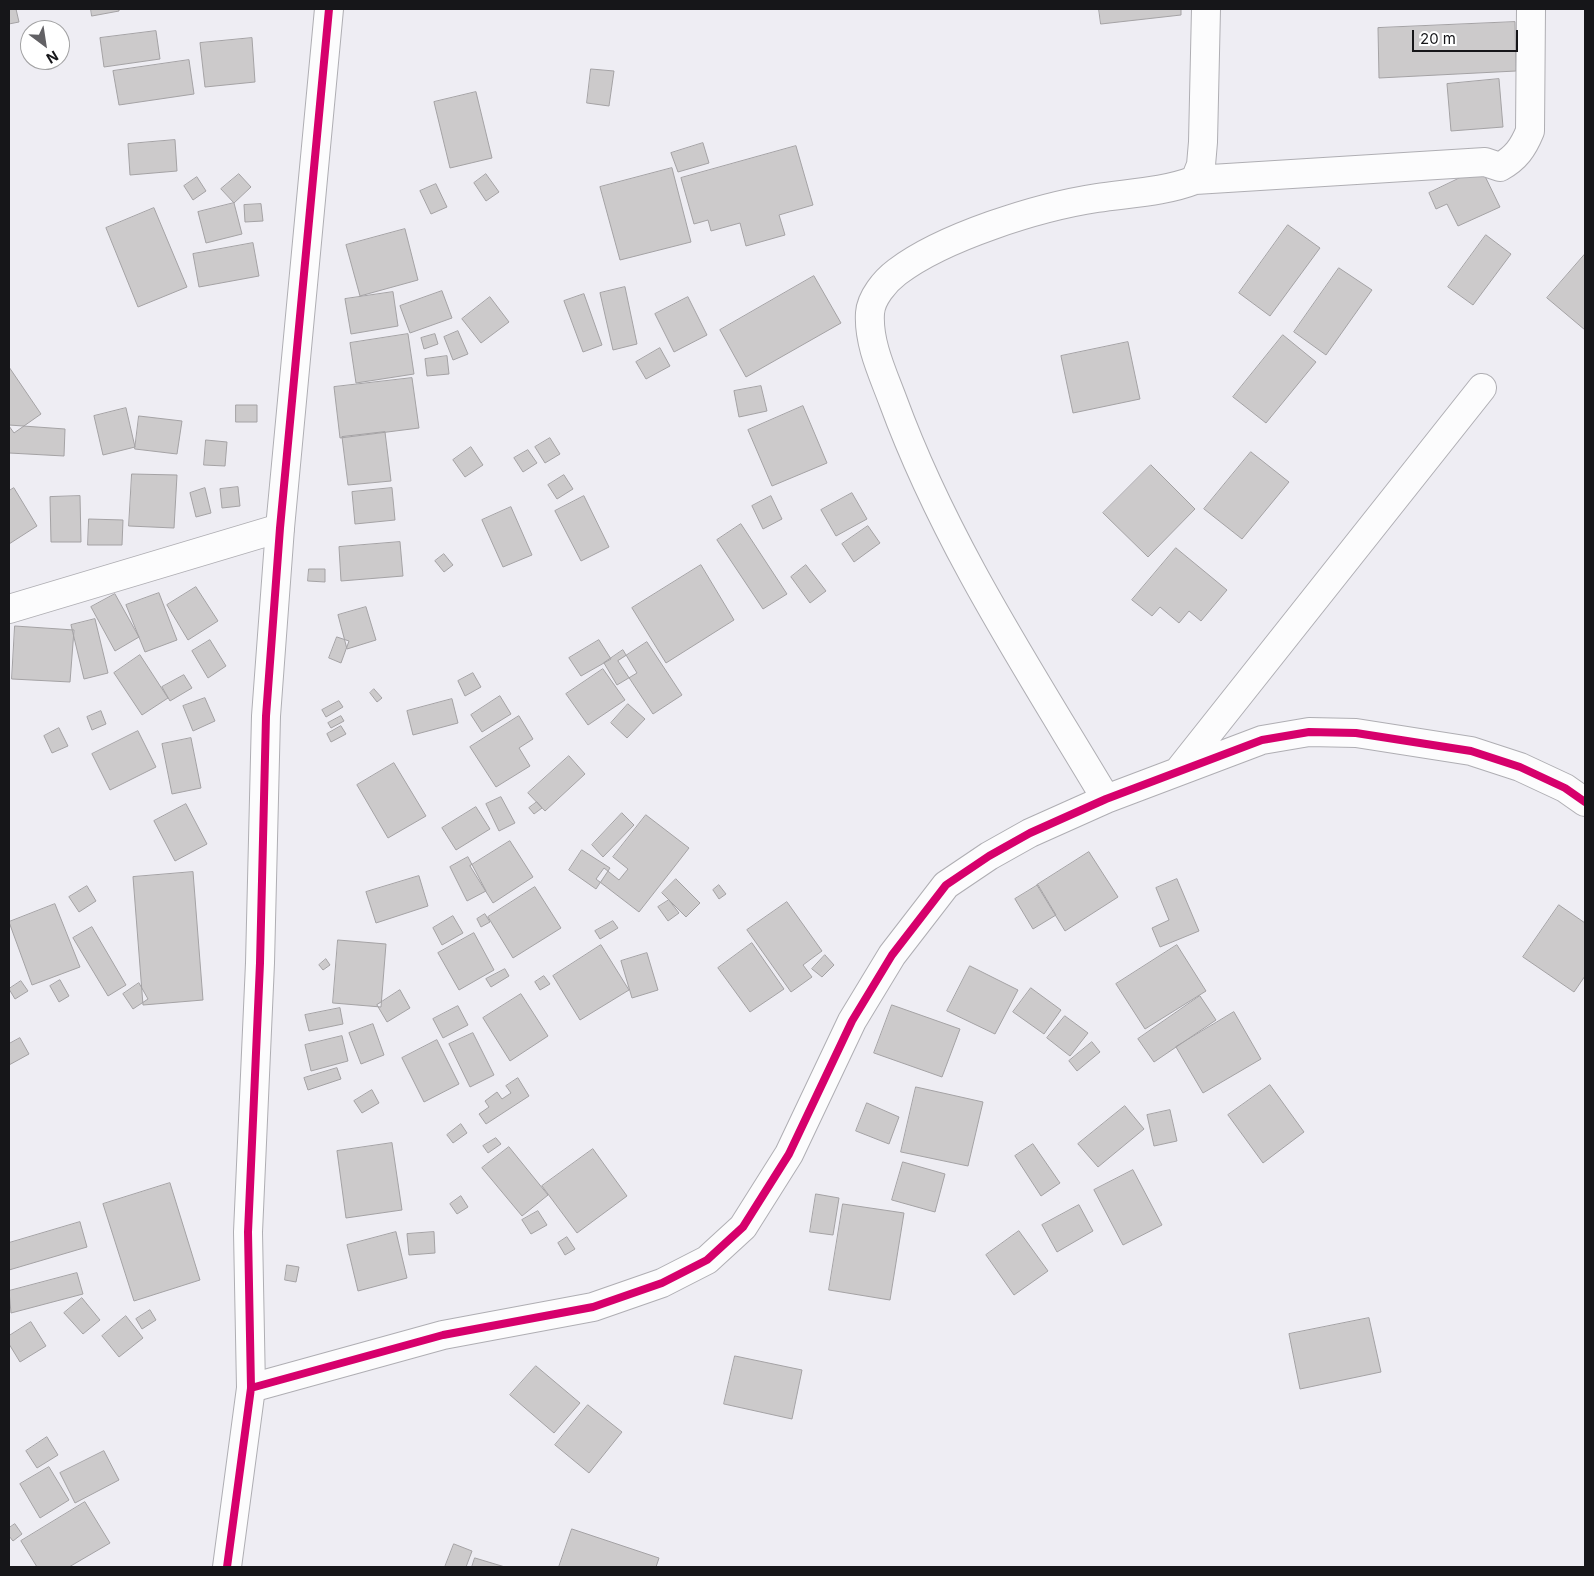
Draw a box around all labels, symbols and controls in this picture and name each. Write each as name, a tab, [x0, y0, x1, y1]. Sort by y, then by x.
north arrow	[20, 20, 70, 70]
scale bar	[1414, 20, 1520, 52]
text: 20 m	[1420, 29, 1456, 48]
text: N	[44, 47, 61, 67]

